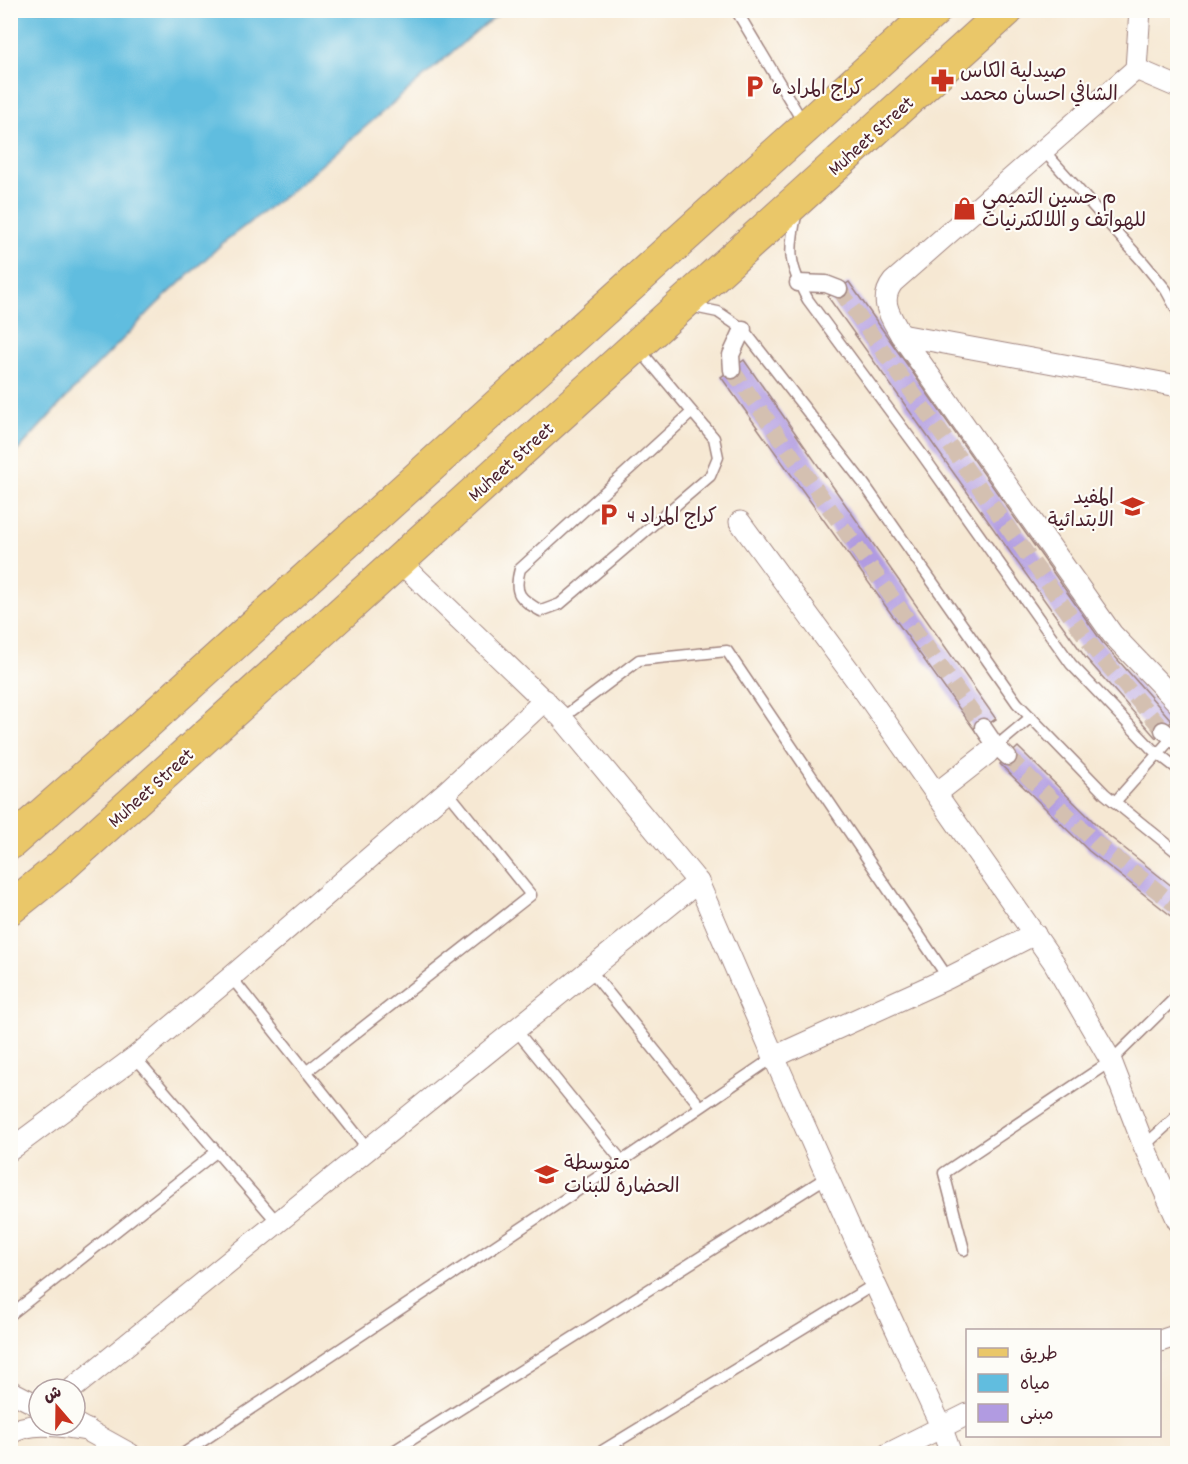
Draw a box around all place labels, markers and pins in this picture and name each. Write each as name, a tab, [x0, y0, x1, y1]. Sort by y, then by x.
place label: صيدلية الكاس الشافي احسان محمد	[960, 59, 1118, 110]
pharmacy icon: صيدلية الكاس الشافي احسان محمد	[929, 68, 955, 94]
parking icon: كراج المراد 6	[741, 74, 767, 100]
place label: كراج المراد 6	[772, 76, 864, 104]
place label: م حسين التميمي للهواتف و اللالكترنيات	[982, 185, 1146, 236]
shop icon: م حسين التميمي للهواتف و اللالكترنيات	[951, 195, 977, 221]
place label: المفيد الابتدائية	[1048, 485, 1114, 536]
school or university icon: المفيد الابتدائية	[1119, 494, 1145, 520]
parking icon: كراج المراد 4	[596, 502, 622, 528]
place label: كراج المراد 4	[627, 504, 717, 532]
place label: متوسطة الحضارة للبنات	[564, 1151, 680, 1202]
school or university icon: متوسطة الحضارة للبنات	[533, 1161, 559, 1187]

